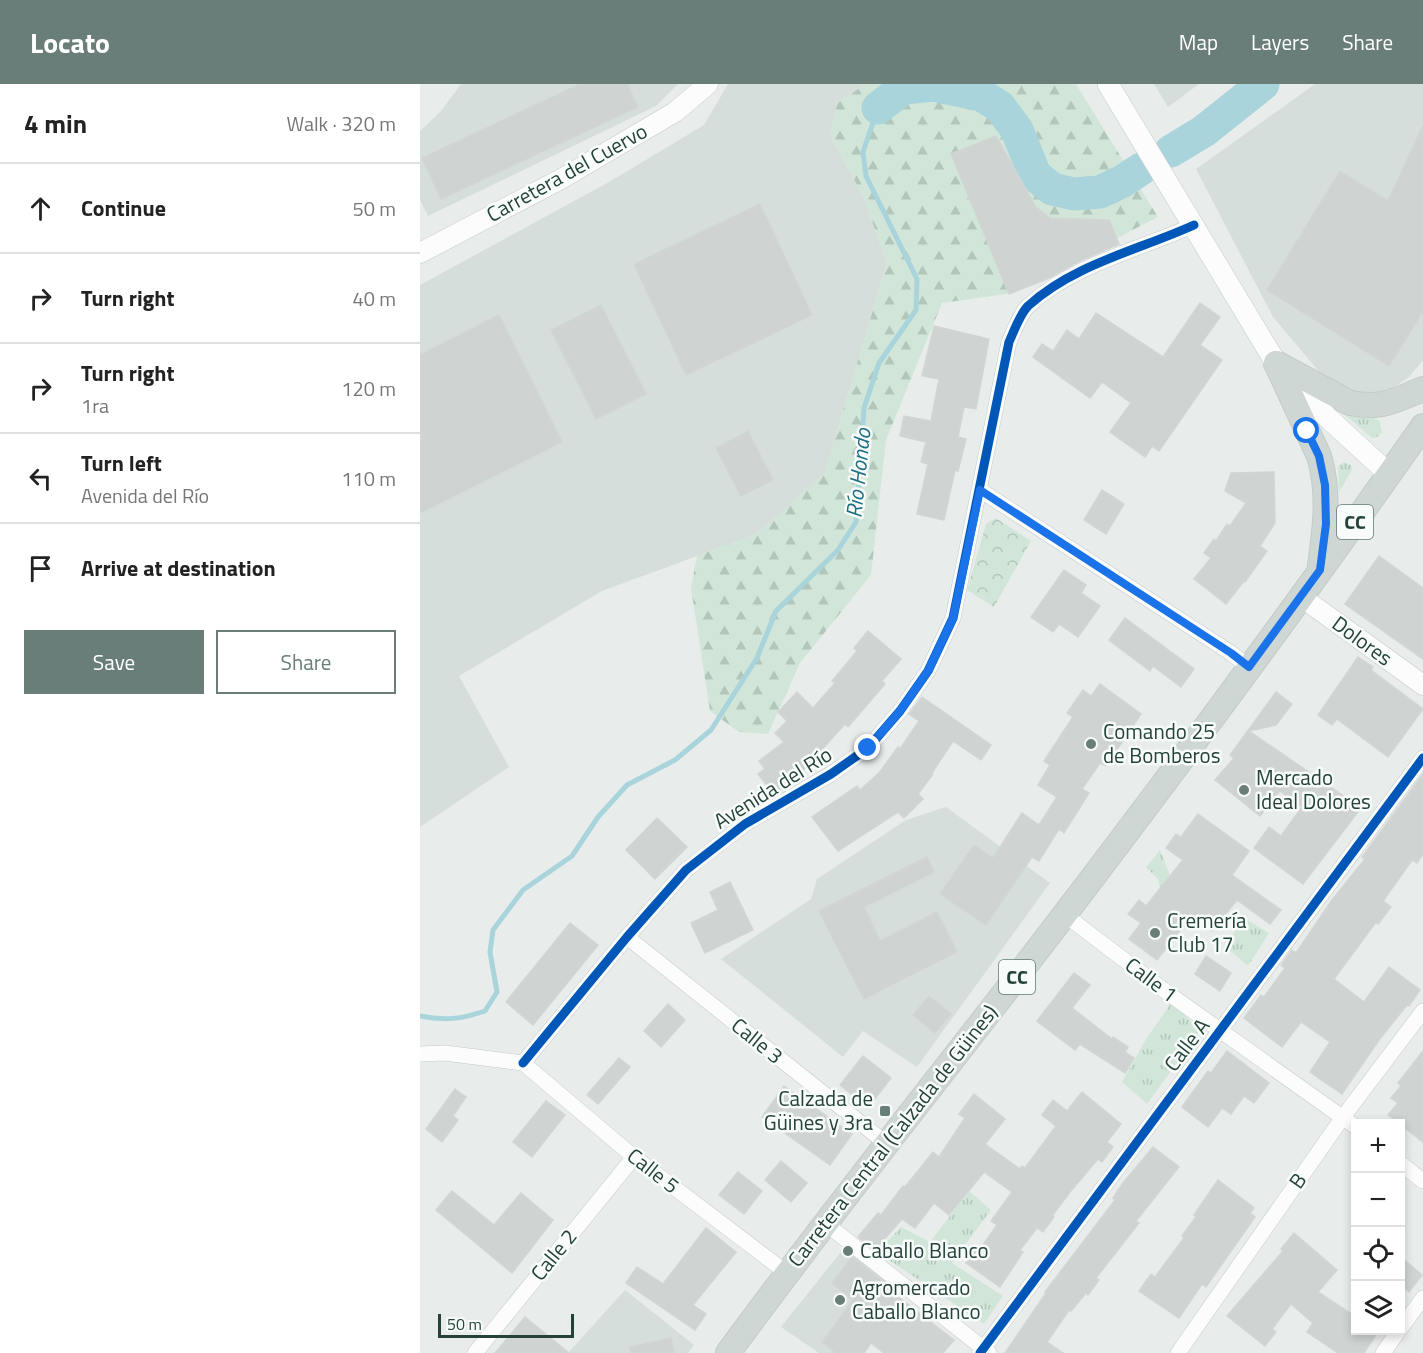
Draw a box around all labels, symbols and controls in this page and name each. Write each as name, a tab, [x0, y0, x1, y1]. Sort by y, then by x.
text: Locato	[30, 21, 110, 64]
text: Map	[1179, 26, 1218, 58]
text: Layers	[1251, 26, 1309, 58]
text: Share	[1342, 26, 1393, 58]
text: 4 min	[24, 104, 87, 143]
text: Walk · 320 m	[287, 108, 396, 139]
street label: Carretera del Cuervo	[480, 115, 653, 230]
text: Continue	[81, 191, 166, 225]
icon: ahead	[24, 192, 57, 225]
text: 50 m	[352, 193, 396, 224]
text: Turn right	[81, 281, 175, 315]
icon: right	[24, 282, 57, 315]
text: 40 m	[352, 283, 396, 314]
text: Turn right	[81, 356, 175, 390]
icon: right	[24, 372, 57, 405]
text: 120 m	[341, 373, 396, 404]
text: 1ra	[81, 390, 109, 421]
route start	[1293, 417, 1319, 443]
water label: Río Hondo	[836, 425, 880, 520]
text: Turn left	[81, 446, 162, 480]
icon: left	[24, 462, 57, 495]
text: 110 m	[341, 463, 396, 494]
text: Avenida del Río	[81, 480, 209, 511]
road number: CC	[1337, 505, 1373, 539]
text: Arrive at destination	[81, 551, 276, 585]
icon: arrive	[24, 552, 57, 585]
street label: Dolores	[1326, 607, 1399, 673]
button: Save	[24, 630, 204, 694]
button: Share	[216, 630, 396, 694]
place label: Comando 25 de Bomberos	[1103, 715, 1220, 771]
route end	[854, 734, 880, 760]
marker: Comando 25 de Bomberos	[1084, 737, 1098, 751]
street label: Avenida del Río	[707, 738, 838, 836]
place label: Mercado Ideal Dolores	[1256, 761, 1371, 817]
marker: Mercado Ideal Dolores	[1237, 783, 1251, 797]
place label: Cremería Club 17	[1167, 904, 1247, 960]
marker: Cremería Club 17	[1148, 926, 1162, 940]
street label: Calle 1	[1119, 949, 1185, 1010]
road number: CC	[999, 960, 1035, 994]
street label: Carretera Central (Calzada de Güines)	[779, 997, 1005, 1273]
street label: Calle 3	[725, 1009, 790, 1071]
street label: Calle A	[1156, 1011, 1217, 1078]
place label: Calzada de Güines y 3ra	[764, 1082, 873, 1138]
marker: Calzada de Güines y 3ra	[878, 1104, 892, 1118]
map controls	[1351, 1119, 1405, 1335]
button: +	[1351, 1119, 1405, 1173]
street label: Calle 5	[621, 1140, 687, 1201]
street label: B	[1280, 1166, 1314, 1195]
button: −	[1351, 1173, 1405, 1227]
street label: Calle 2	[522, 1222, 584, 1287]
button: locate	[1351, 1227, 1405, 1281]
place label: Caballo Blanco	[860, 1234, 989, 1266]
marker: Caballo Blanco	[841, 1244, 855, 1258]
place label: Agromercado Caballo Blanco	[852, 1271, 981, 1327]
button: layers	[1351, 1281, 1405, 1335]
marker: Agromercado Caballo Blanco	[833, 1293, 847, 1307]
scale bar	[438, 1311, 574, 1338]
text: 50 m	[447, 1312, 482, 1336]

